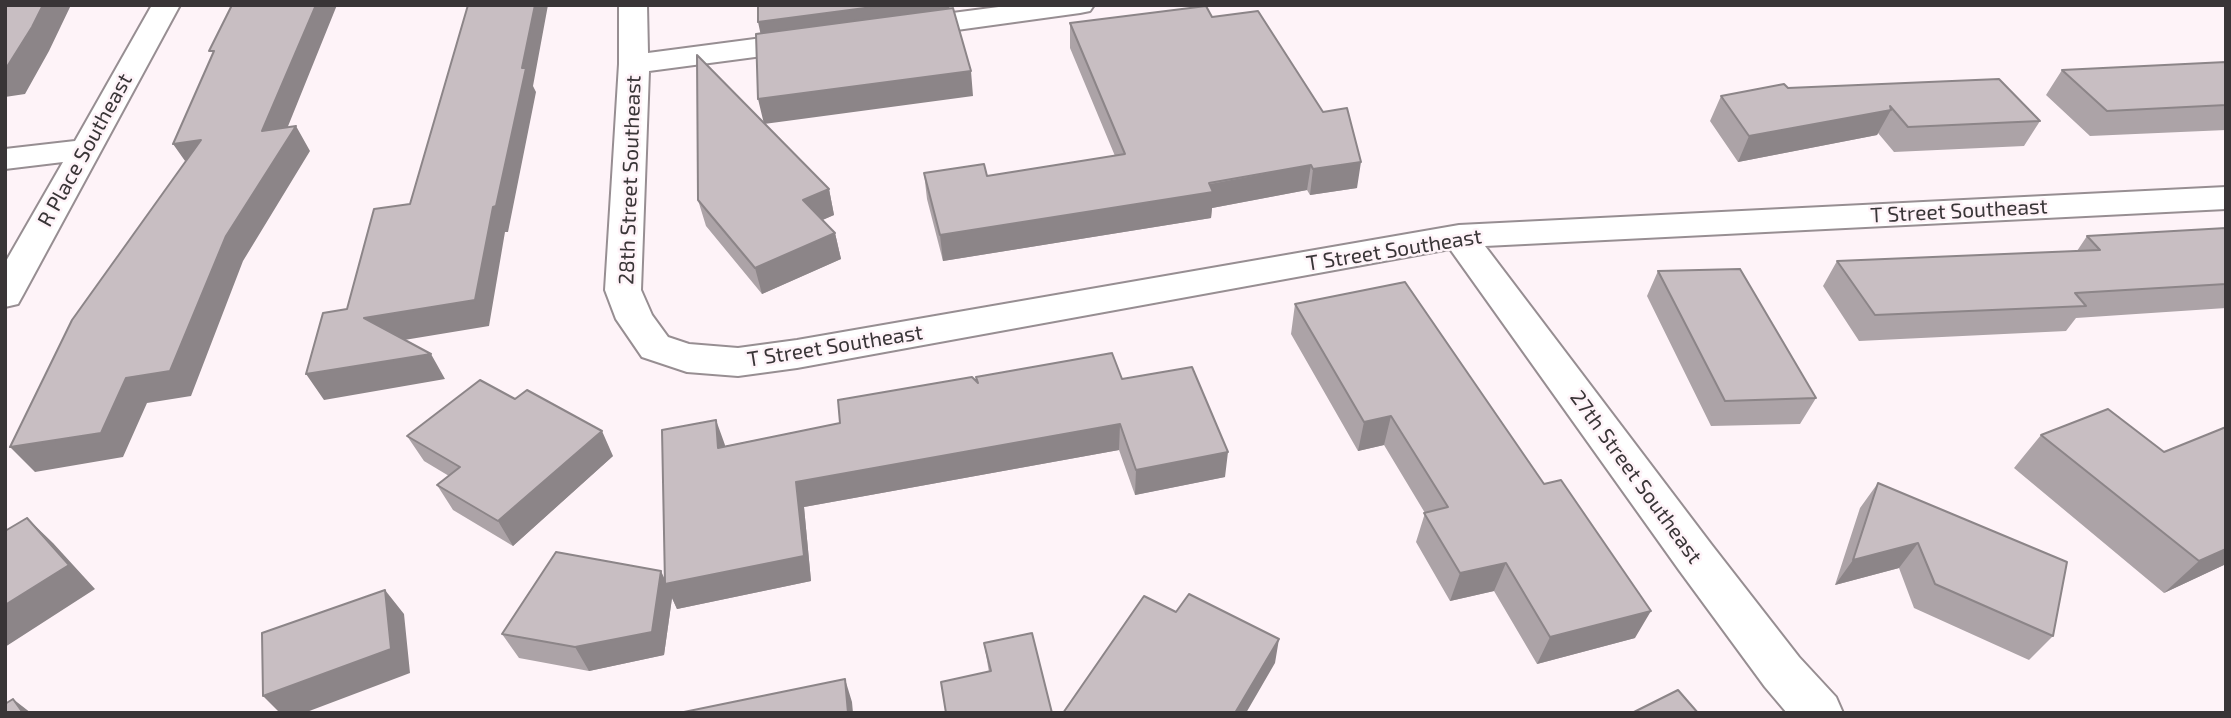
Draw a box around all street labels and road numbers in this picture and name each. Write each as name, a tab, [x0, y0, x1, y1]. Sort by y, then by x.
street label: R Place Southeast	[32, 69, 138, 231]
street label: 28th Street Southeast	[614, 75, 646, 285]
street label: T Street Southeast	[1870, 194, 2048, 228]
street label: T Street Southeast	[1304, 224, 1484, 276]
street label: T Street Southeast	[745, 320, 925, 372]
street label: 27th Street Southeast	[1565, 386, 1707, 568]

